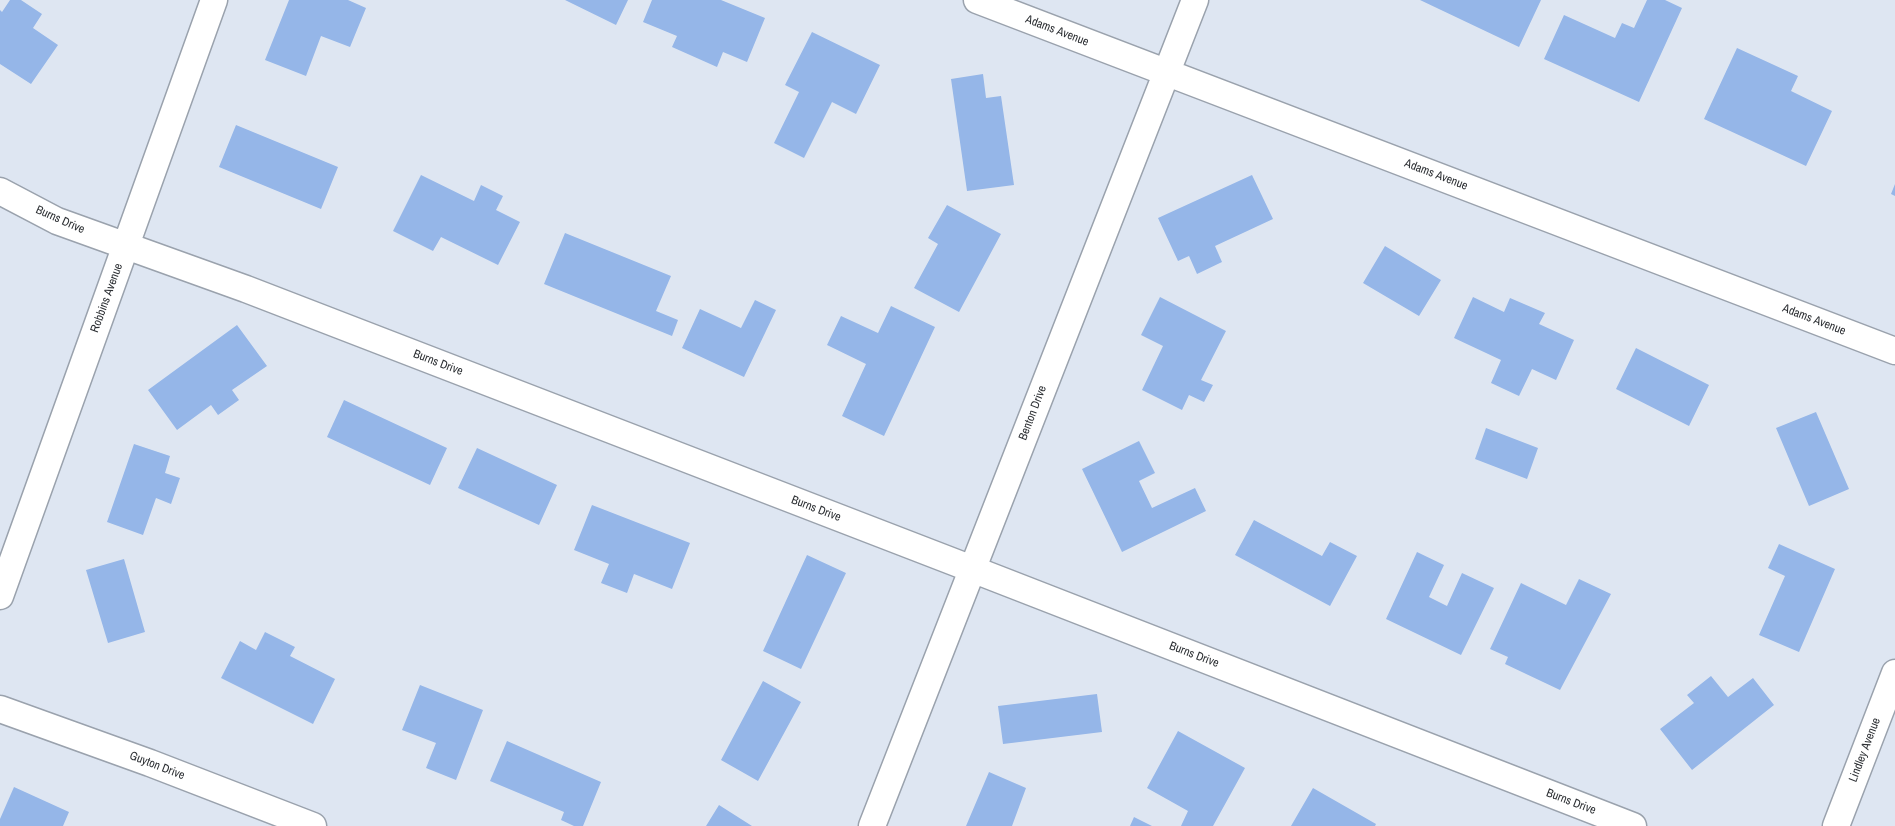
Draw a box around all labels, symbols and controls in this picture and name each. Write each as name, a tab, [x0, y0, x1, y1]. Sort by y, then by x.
street label: Adams Avenue	[1023, 12, 1091, 50]
street label: Adams Avenue	[1402, 156, 1470, 194]
street label: Burns Drive	[33, 203, 87, 237]
street label: Robbins Avenue	[88, 261, 126, 335]
street label: Adams Avenue	[1780, 301, 1848, 339]
street label: Burns Drive	[411, 347, 465, 379]
street label: Benton Drive	[1016, 384, 1050, 442]
street label: Burns Drive	[789, 493, 843, 525]
street label: Burns Drive	[1167, 639, 1221, 671]
street label: Lindley Avenue	[1846, 716, 1884, 784]
street label: Guyton Drive	[127, 749, 187, 783]
street label: Burns Drive	[1544, 786, 1598, 818]

